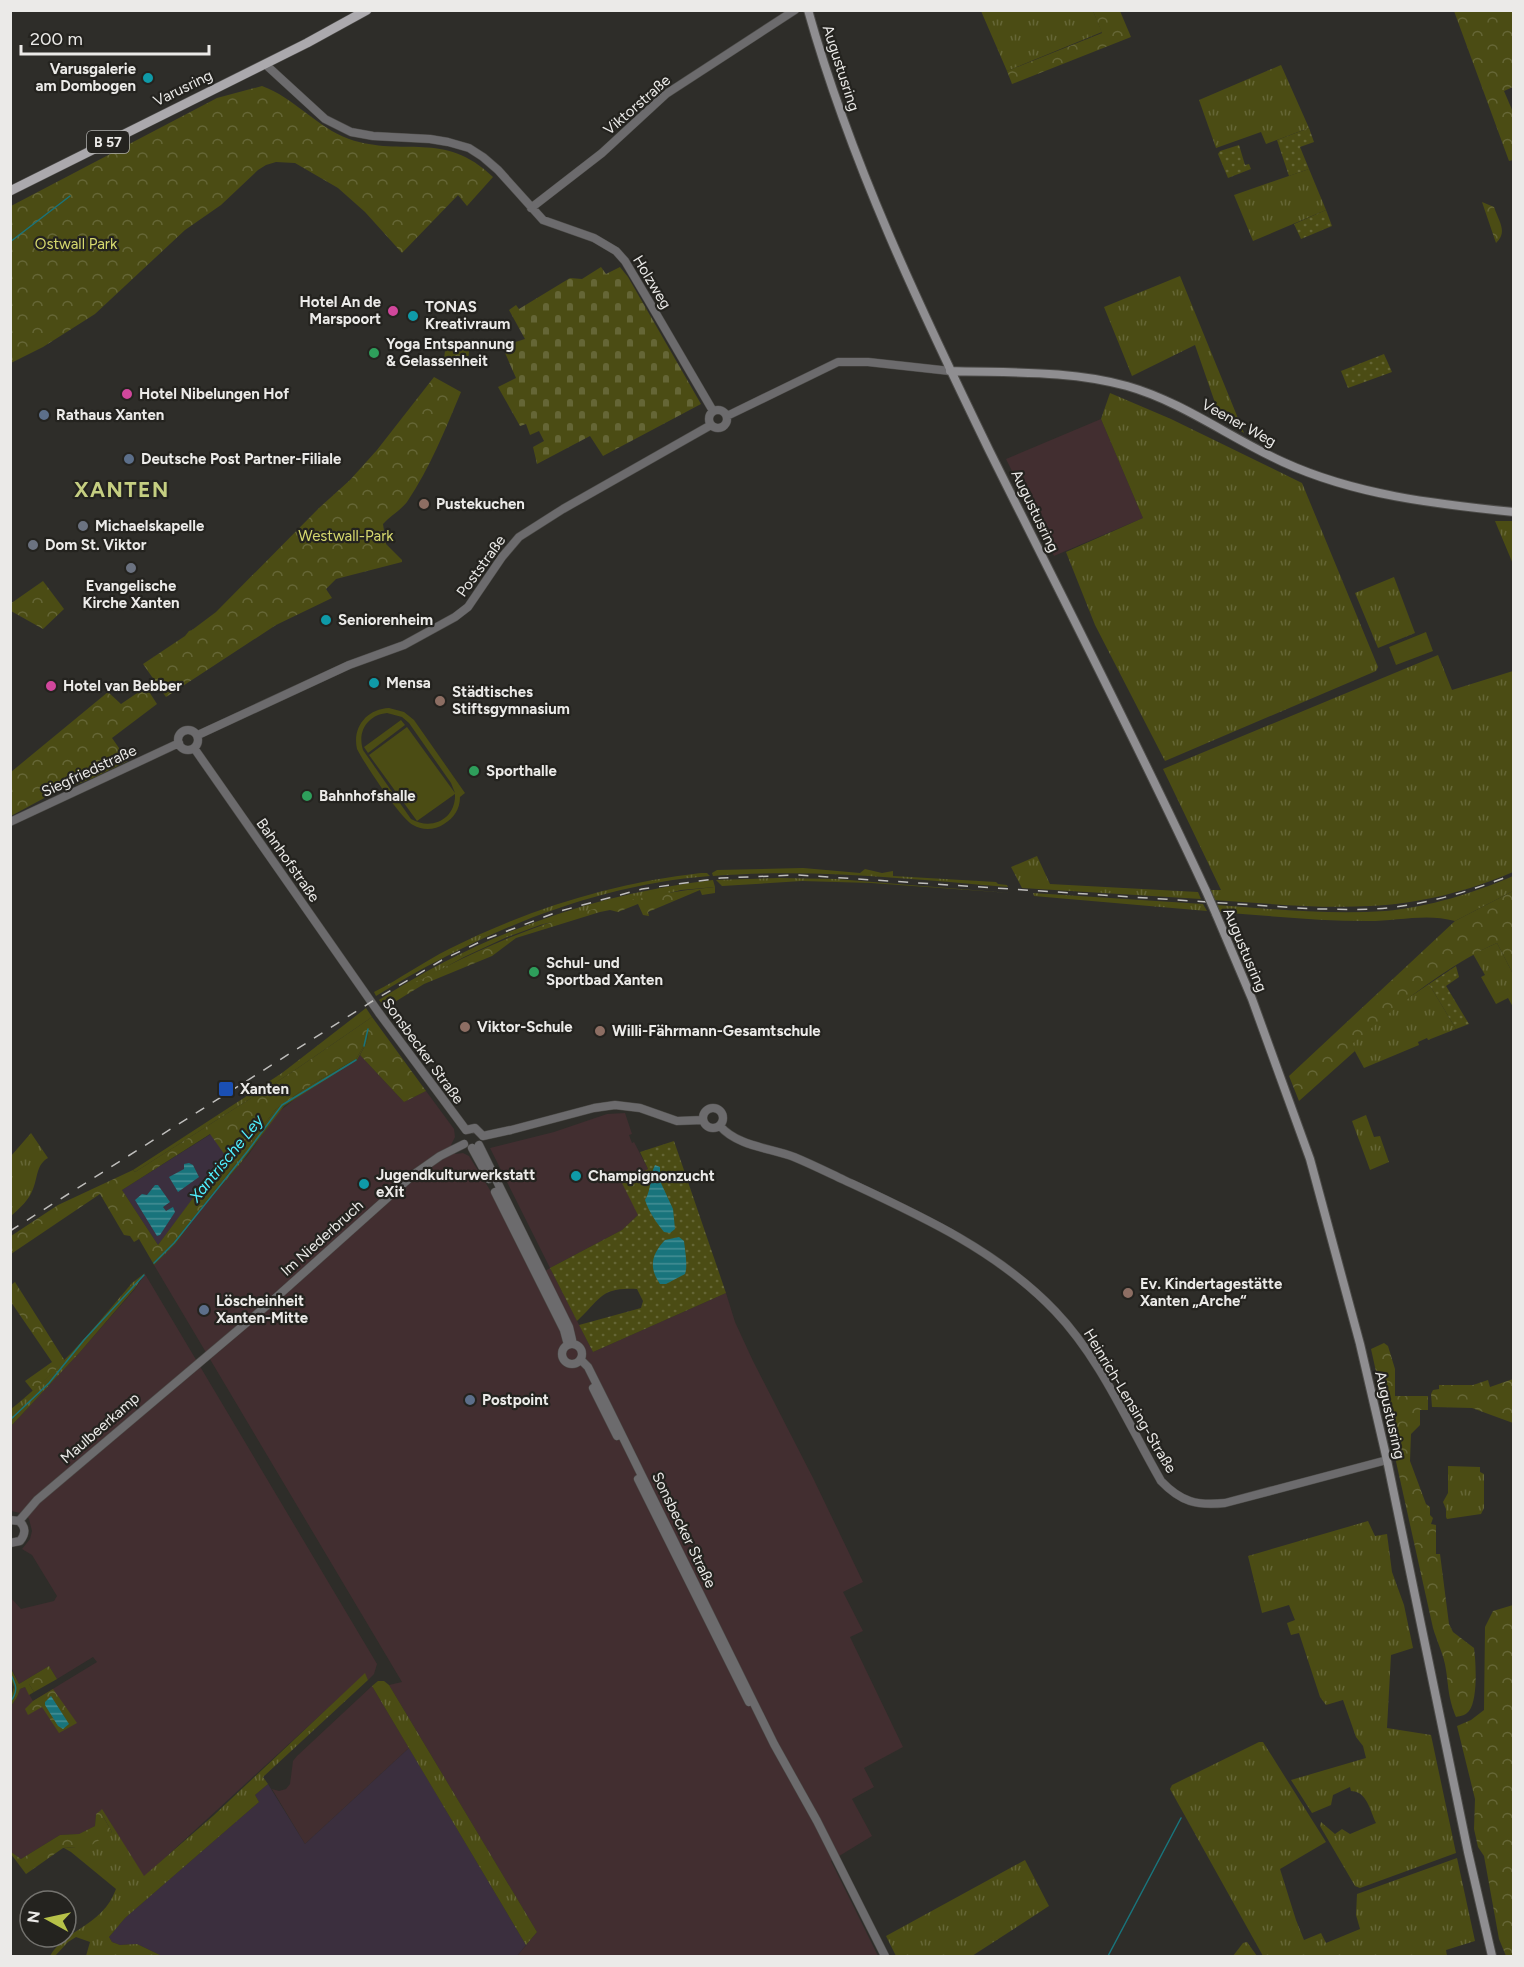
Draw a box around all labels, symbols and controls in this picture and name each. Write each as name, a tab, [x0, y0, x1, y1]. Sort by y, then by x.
scale bar	[21, 18, 208, 56]
street label: Augustusring	[819, 23, 863, 113]
text: 200 m	[30, 28, 83, 50]
place label: Varusgalerie am Dombogen	[36, 60, 137, 95]
street label: Varusring	[150, 66, 216, 110]
marker: Varusgalerie am Dombogen	[141, 71, 155, 85]
street label: Viktorstraße	[600, 71, 674, 139]
road number: B 57	[87, 131, 129, 153]
park label: Ostwall Park	[35, 235, 118, 253]
street label: Holzweg	[629, 252, 675, 312]
place label: Hotel An de Marspoort	[300, 293, 382, 328]
place label: TONAS Kreativraum	[425, 298, 510, 333]
marker: Hotel An de Marspoort	[386, 304, 400, 318]
marker: TONAS Kreativraum	[406, 309, 420, 323]
place label: Yoga Entspannung & Gelassenheit	[386, 335, 514, 370]
marker: Yoga Entspannung & Gelassenheit	[367, 346, 381, 360]
place label: Hotel Nibelungen Hof	[139, 385, 289, 403]
marker: Hotel Nibelungen Hof	[120, 387, 134, 401]
street label: Veener Weg	[1199, 395, 1279, 451]
place label: Rathaus Xanten	[56, 406, 164, 424]
marker: Rathaus Xanten	[37, 408, 51, 422]
place label: Deutsche Post Partner-Filiale	[141, 450, 342, 468]
marker: Deutsche Post Partner-Filiale	[122, 452, 136, 466]
street label: Augustusring	[1007, 467, 1063, 555]
district label: XANTEN	[74, 477, 170, 502]
place label: Pustekuchen	[436, 495, 525, 513]
marker: Pustekuchen	[417, 497, 431, 511]
place label: Michaelskapelle	[95, 517, 205, 535]
marker: Michaelskapelle	[76, 519, 90, 533]
park label: Westwall-Park	[298, 527, 394, 545]
street label: Poststraße	[453, 532, 509, 600]
place label: Dom St. Viktor	[45, 536, 147, 554]
marker: Dom St. Viktor	[26, 538, 40, 552]
marker: Evangelische Kirche Xanten	[124, 561, 138, 575]
place label: Evangelische Kirche Xanten	[82, 577, 180, 612]
place label: Seniorenheim	[338, 611, 433, 629]
marker: Seniorenheim	[319, 613, 333, 627]
place label: Mensa	[386, 674, 431, 692]
marker: Mensa	[367, 676, 381, 690]
place label: Hotel van Bebber	[63, 677, 182, 695]
marker: Hotel van Bebber	[44, 679, 58, 693]
place label: Städtisches Stiftsgymnasium	[452, 683, 570, 718]
marker: Städtisches Stiftsgymnasium	[433, 694, 447, 708]
street label: Siegfriedstraße	[39, 741, 139, 801]
place label: Sporthalle	[486, 762, 557, 780]
marker: Sporthalle	[467, 764, 481, 778]
place label: Bahnhofshalle	[319, 787, 416, 805]
marker: Bahnhofshalle	[300, 789, 314, 803]
street label: Bahnhofstraße	[252, 815, 324, 905]
street label: Augustusring	[1219, 905, 1271, 995]
place label: Schul- und Sportbad Xanten	[546, 954, 663, 989]
marker: Schul- und Sportbad Xanten	[527, 965, 541, 979]
street label: Sonsbecker Straße	[378, 994, 468, 1108]
place label: Viktor-Schule	[477, 1018, 573, 1036]
marker: Viktor-Schule	[458, 1020, 472, 1034]
place label: Willi-Fährmann-Gesamtschule	[612, 1022, 821, 1040]
marker: Willi-Fährmann-Gesamtschule	[593, 1024, 607, 1038]
marker: Xanten	[217, 1080, 235, 1098]
place label: Xanten	[240, 1080, 289, 1098]
water label: Xantrische Ley	[185, 1111, 268, 1206]
place label: Jugendkulturwerkstatt eXit	[376, 1166, 535, 1201]
place label: Champignonzucht	[588, 1167, 715, 1185]
marker: Champignonzucht	[569, 1169, 583, 1183]
marker: Jugendkulturwerkstatt eXit	[357, 1177, 371, 1191]
street label: Im Niederbruch	[277, 1196, 367, 1280]
place label: Ev. Kindertagestätte Xanten „Arche“	[1140, 1275, 1283, 1310]
marker: Ev. Kindertagestätte Xanten „Arche“	[1121, 1286, 1135, 1300]
place label: Löscheinheit Xanten-Mitte	[216, 1292, 309, 1327]
marker: Löscheinheit Xanten-Mitte	[197, 1303, 211, 1317]
street label: Heinrich-Lensing-Straße	[1080, 1326, 1180, 1476]
street label: Augustusring	[1371, 1369, 1409, 1461]
street label: Maulbeerkamp	[57, 1389, 143, 1467]
place label: Postpoint	[482, 1391, 549, 1409]
marker: Postpoint	[463, 1393, 477, 1407]
street label: Sonsbecker Straße	[648, 1469, 720, 1591]
north arrow	[18, 1889, 78, 1949]
text: N	[23, 1910, 44, 1924]

